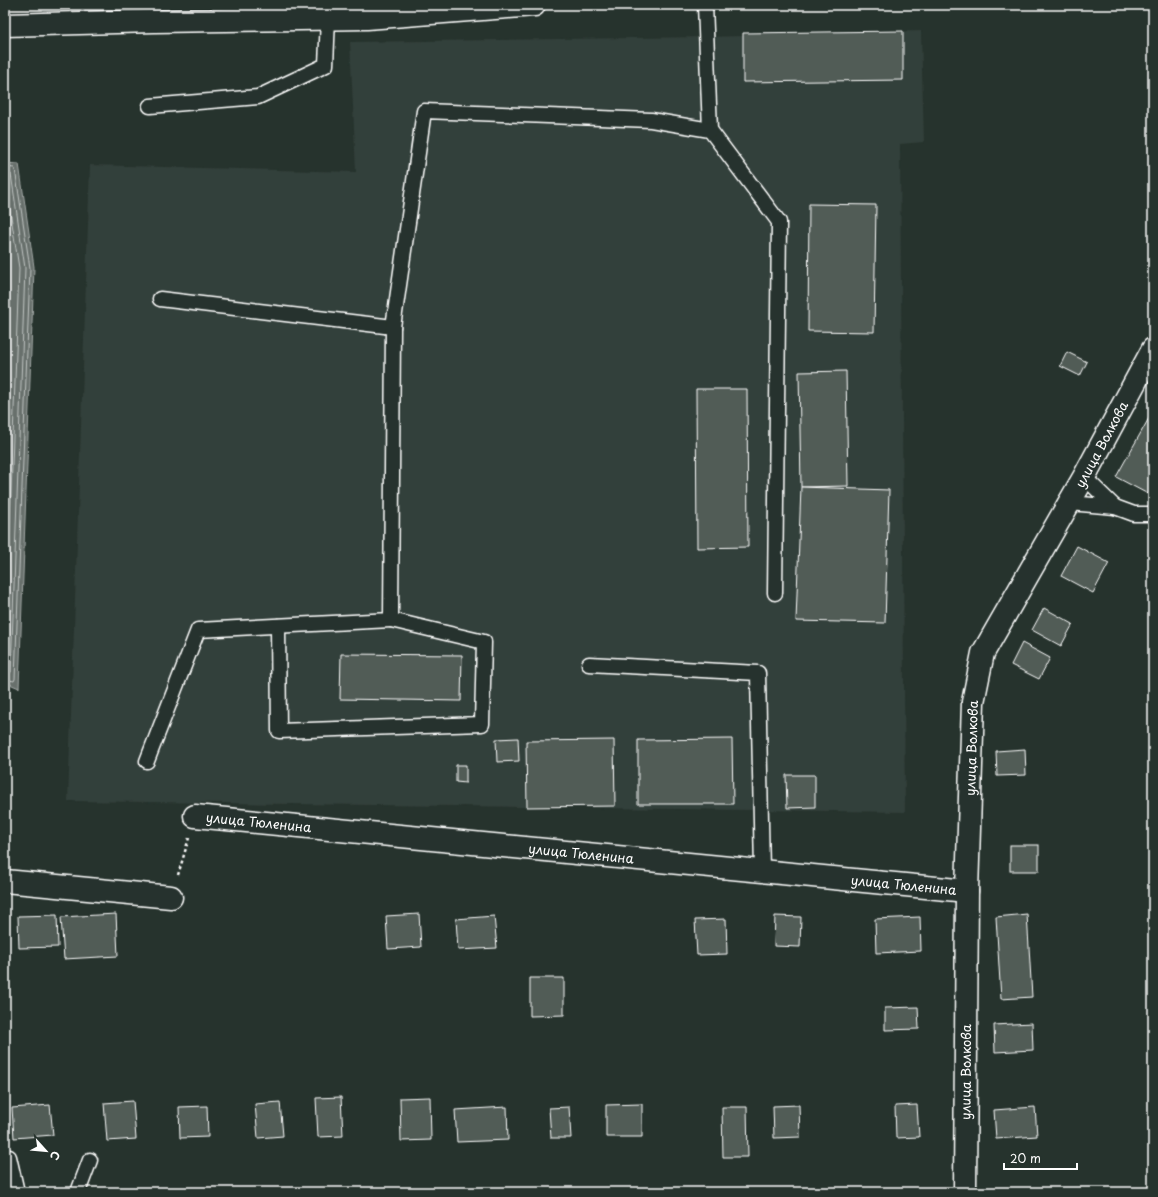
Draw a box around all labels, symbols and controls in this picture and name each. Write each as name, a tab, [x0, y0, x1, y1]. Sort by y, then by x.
street label: улица Волкова	[1070, 397, 1133, 491]
street label: улица Волкова	[960, 699, 982, 796]
street label: улица Тюленина	[205, 807, 313, 836]
street label: улица Тюленина	[528, 838, 636, 868]
street label: улица Тюленина	[850, 870, 958, 899]
street label: улица Волкова	[955, 1023, 975, 1120]
north arrow	[26, 1131, 66, 1171]
scale bar	[1004, 1145, 1077, 1171]
text: С	[46, 1148, 65, 1163]
text: 20 m	[1010, 1149, 1041, 1167]

